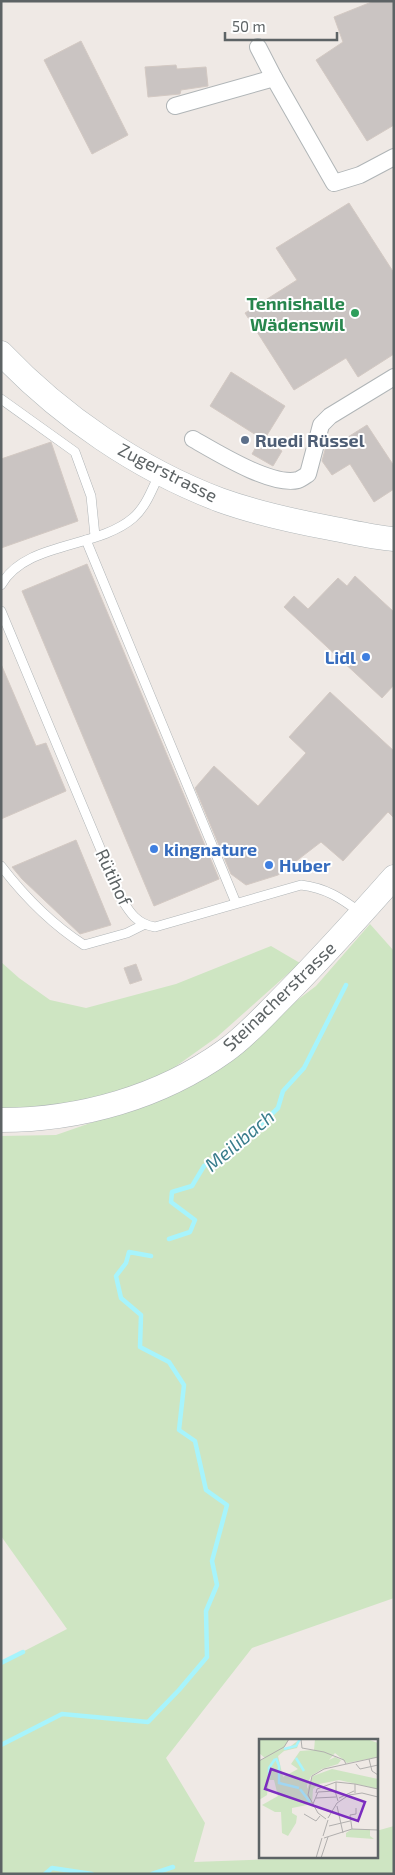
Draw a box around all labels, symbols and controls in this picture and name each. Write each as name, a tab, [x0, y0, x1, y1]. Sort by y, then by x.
scale bar	[225, 10, 338, 42]
text: 50 m	[232, 17, 266, 35]
place label: Tennishalle Wädenswil	[247, 292, 345, 335]
marker: Tennishalle Wädenswil	[349, 307, 361, 319]
place label: Ruedi Rüssel	[255, 429, 365, 451]
marker: Ruedi Rüssel	[239, 434, 251, 446]
street label: Zugerstrasse	[115, 438, 221, 506]
place label: Lidl	[325, 646, 356, 668]
marker: Lidl	[360, 651, 372, 663]
place label: kingnature	[164, 838, 257, 860]
marker: kingnature	[148, 843, 160, 855]
street label: Rütihof	[91, 845, 137, 910]
place label: Huber	[279, 854, 331, 876]
marker: Huber	[263, 859, 275, 871]
street label: Steinacherstrasse	[218, 936, 340, 1056]
water label: Meilibach	[200, 1104, 278, 1176]
inset map	[259, 1739, 378, 1858]

